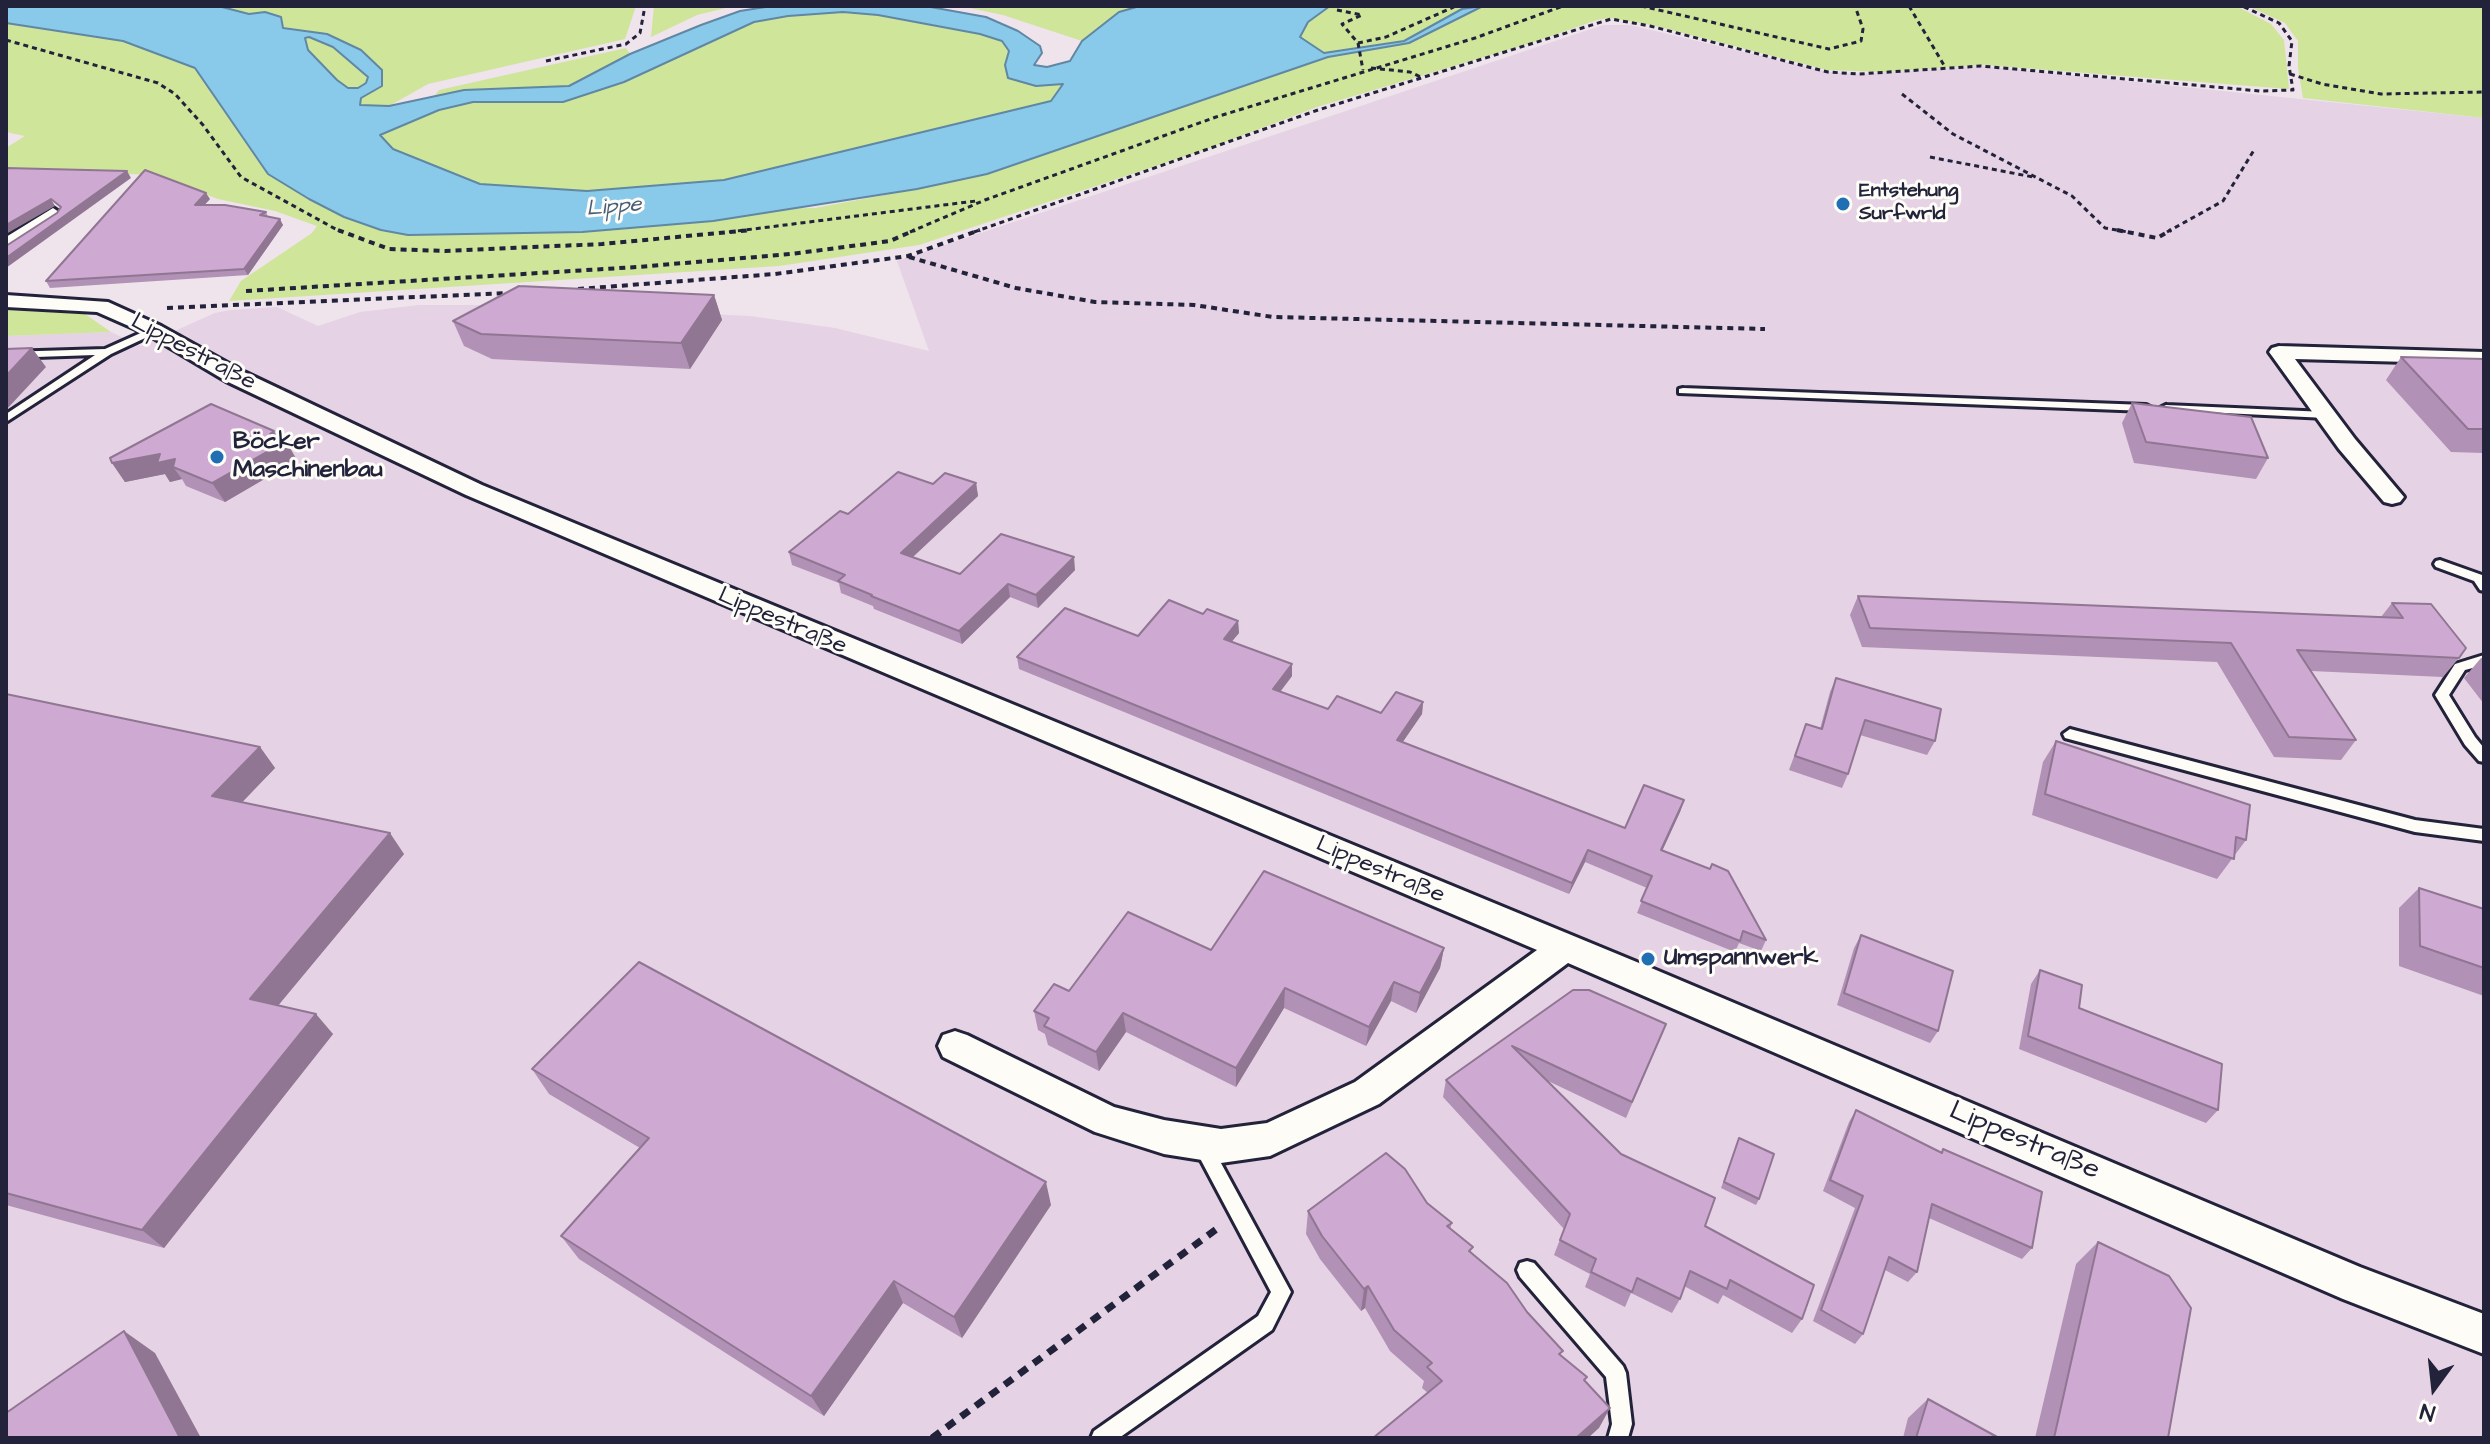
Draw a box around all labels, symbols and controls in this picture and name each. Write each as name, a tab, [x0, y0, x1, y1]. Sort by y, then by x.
place label: Entstehung Surfwrld	[1859, 180, 1958, 227]
water label: Lippe	[585, 192, 643, 224]
marker: Entstehung Surfwrld	[1834, 195, 1852, 213]
street label: Lippestraße	[126, 308, 260, 398]
place label: Böcker Maschinenbau	[233, 429, 383, 485]
marker: Böcker Maschinenbau	[208, 448, 226, 466]
street label: Lippestraße	[713, 582, 851, 662]
street label: Lippestraße	[1311, 831, 1449, 911]
place label: Umspannwerk	[1664, 945, 1818, 973]
marker: Umspannwerk	[1639, 950, 1657, 968]
street label: Lippestraße	[1944, 1095, 2104, 1189]
north arrow	[2394, 1348, 2474, 1428]
text: N	[2417, 1395, 2438, 1428]

